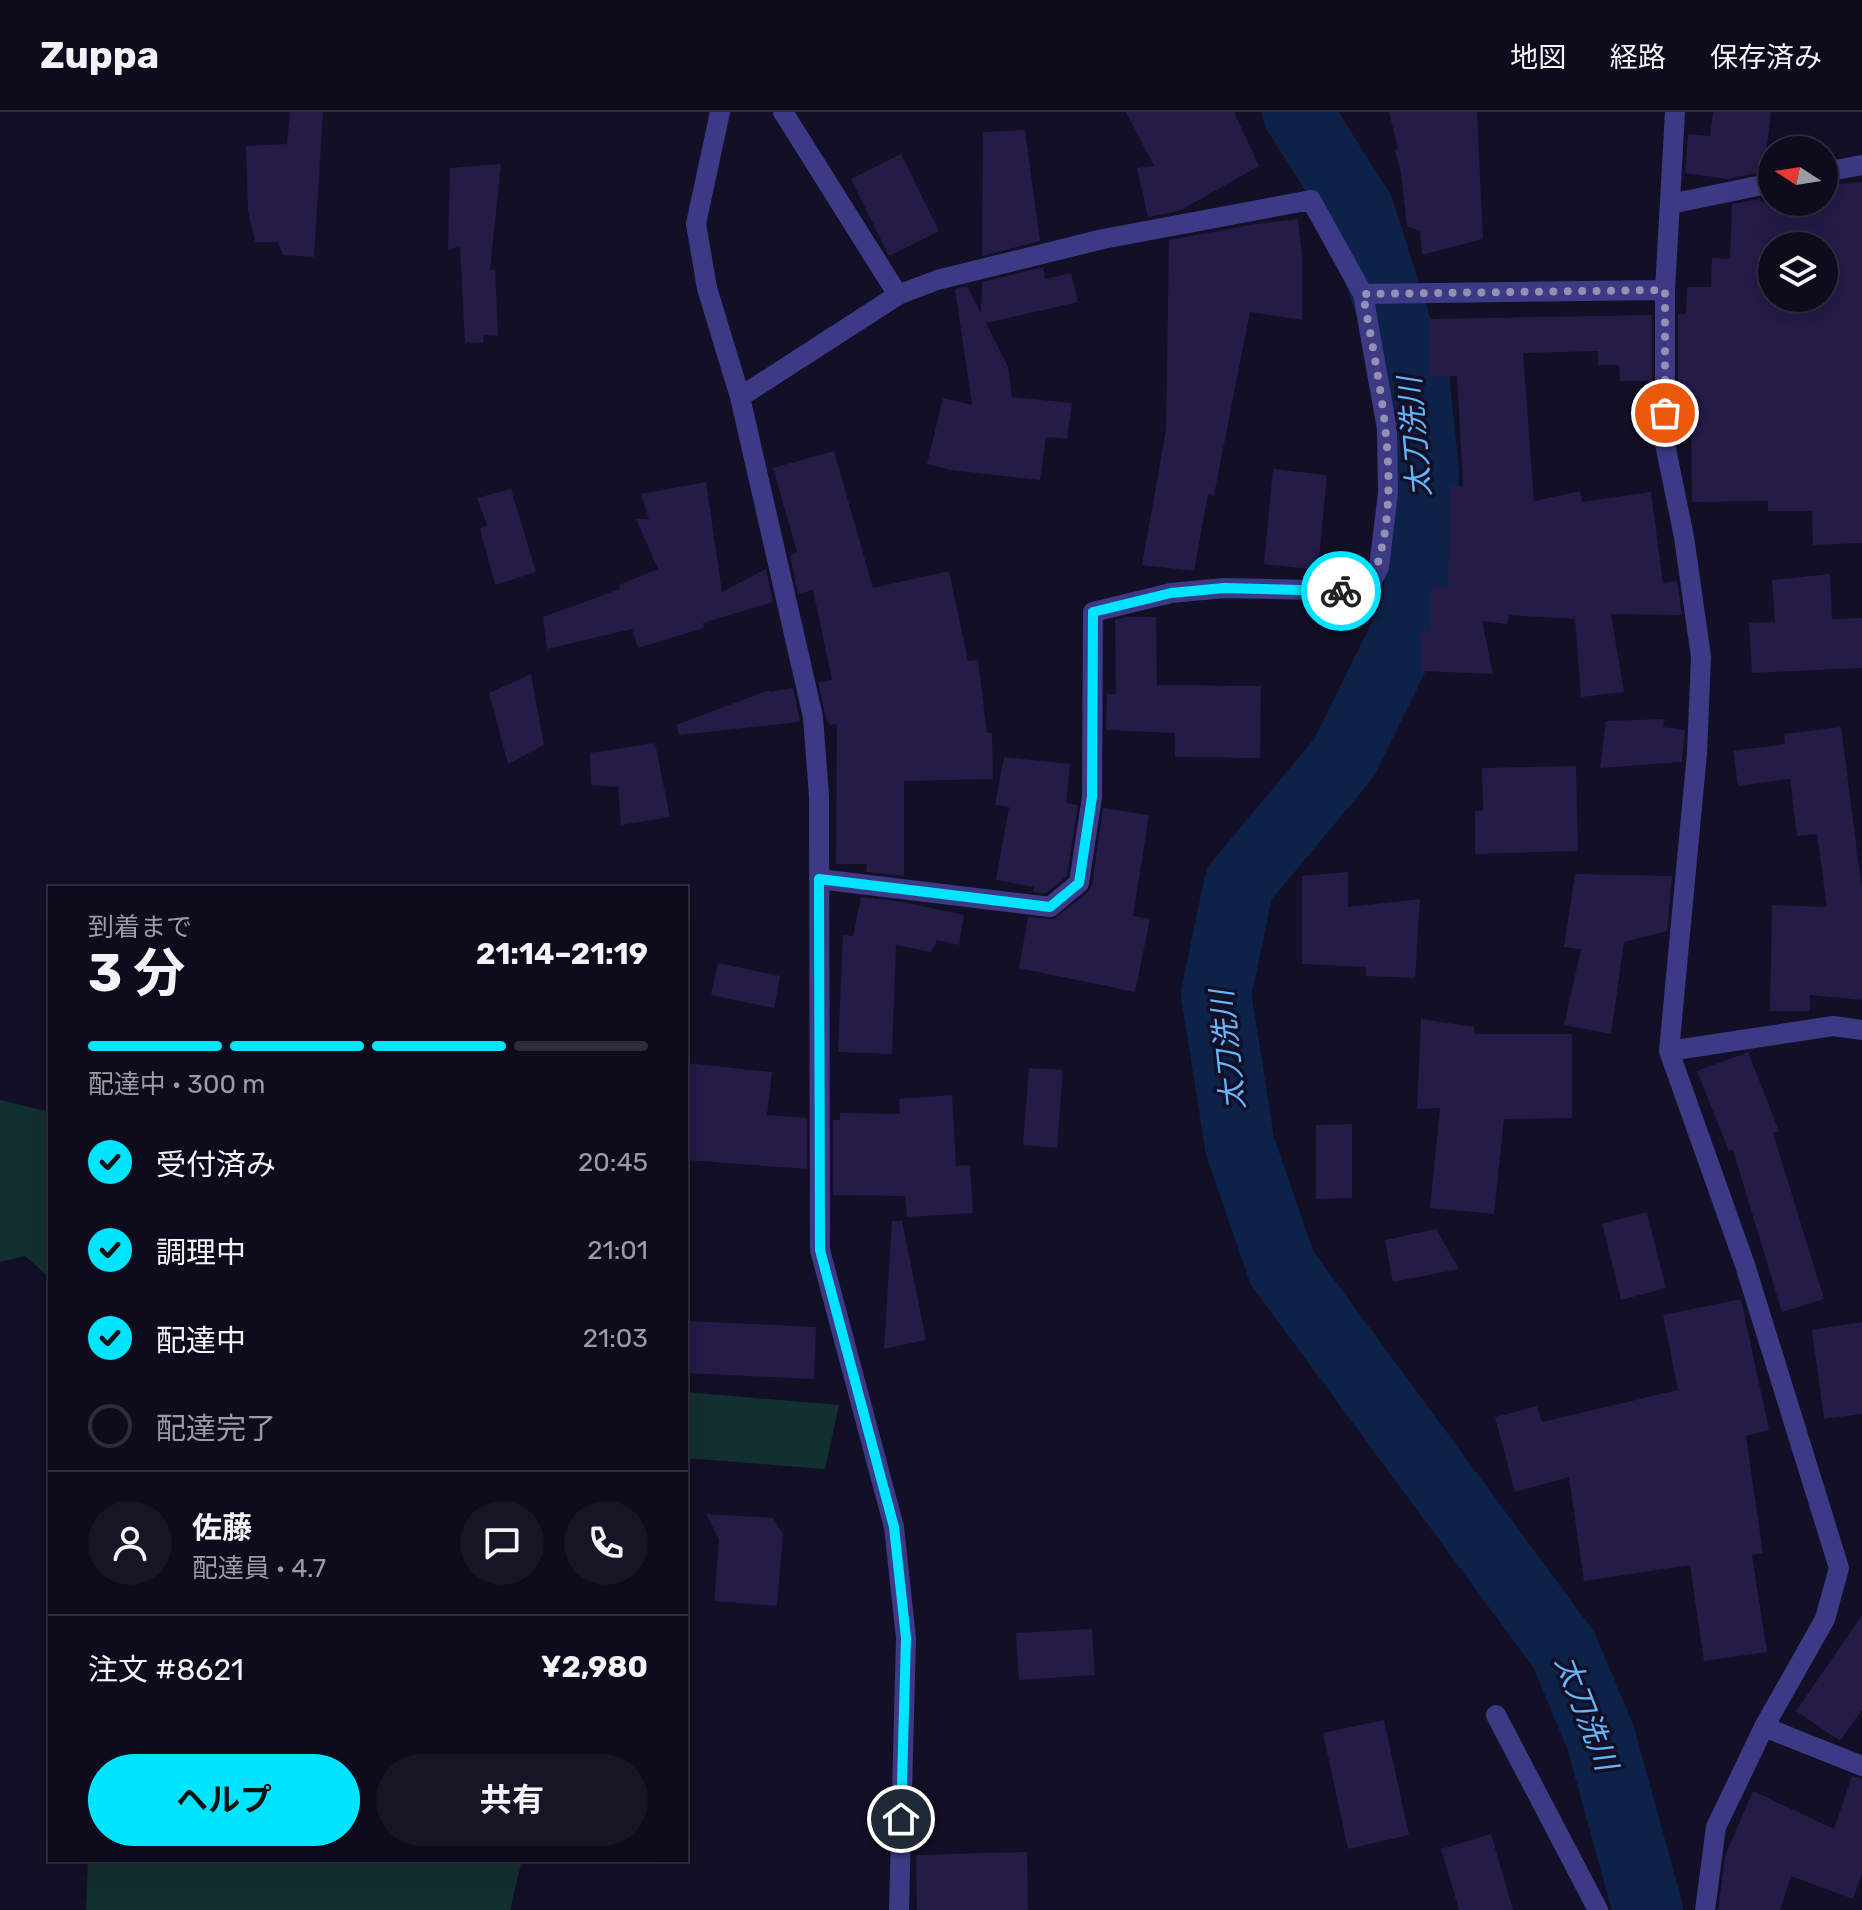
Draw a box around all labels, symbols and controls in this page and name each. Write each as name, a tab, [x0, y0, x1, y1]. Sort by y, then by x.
text: Zuppa	[40, 32, 159, 78]
text: 地図	[1510, 41, 1566, 74]
text: 経路	[1610, 41, 1666, 74]
text: 保存済み	[1710, 41, 1822, 74]
north arrow	[1758, 136, 1838, 216]
map controls	[1758, 136, 1838, 312]
button: layers	[1758, 232, 1838, 312]
water label: 太刀洗川	[1392, 373, 1438, 498]
pin	[1631, 379, 1699, 447]
icon: bag	[1643, 391, 1687, 435]
courier	[1301, 551, 1381, 631]
icon: bike	[1319, 569, 1363, 613]
text: 到着まで	[88, 912, 192, 943]
text: 21:14–21:19	[476, 936, 648, 972]
text: 3 分	[88, 942, 185, 1004]
water label: 太刀洗川	[1204, 985, 1252, 1112]
text: 配達中 · 300 m	[88, 1069, 265, 1100]
icon: check	[88, 1140, 132, 1184]
text: 受付済み	[156, 1147, 276, 1183]
text: 20:45	[578, 1147, 648, 1178]
icon: check	[88, 1228, 132, 1272]
text: 調理中	[156, 1235, 246, 1271]
text: 21:01	[587, 1235, 648, 1266]
icon: check	[88, 1316, 132, 1360]
text: 配達中	[156, 1323, 246, 1359]
text: 21:03	[583, 1323, 648, 1354]
text: 配達完了	[156, 1411, 276, 1447]
button: person	[88, 1501, 172, 1585]
button: chat	[460, 1501, 544, 1585]
button: phone	[564, 1501, 648, 1585]
text: 佐藤	[192, 1510, 252, 1546]
text: 配達員 · 4.7	[192, 1553, 326, 1584]
text: ¥2,980	[541, 1649, 648, 1685]
water label: 太刀洗川	[1548, 1651, 1625, 1778]
text: 注文 #8621	[88, 1652, 244, 1688]
button: ヘルプ	[88, 1754, 360, 1846]
button: 共有	[376, 1754, 648, 1846]
pin	[867, 1785, 935, 1853]
icon: home	[879, 1797, 923, 1841]

